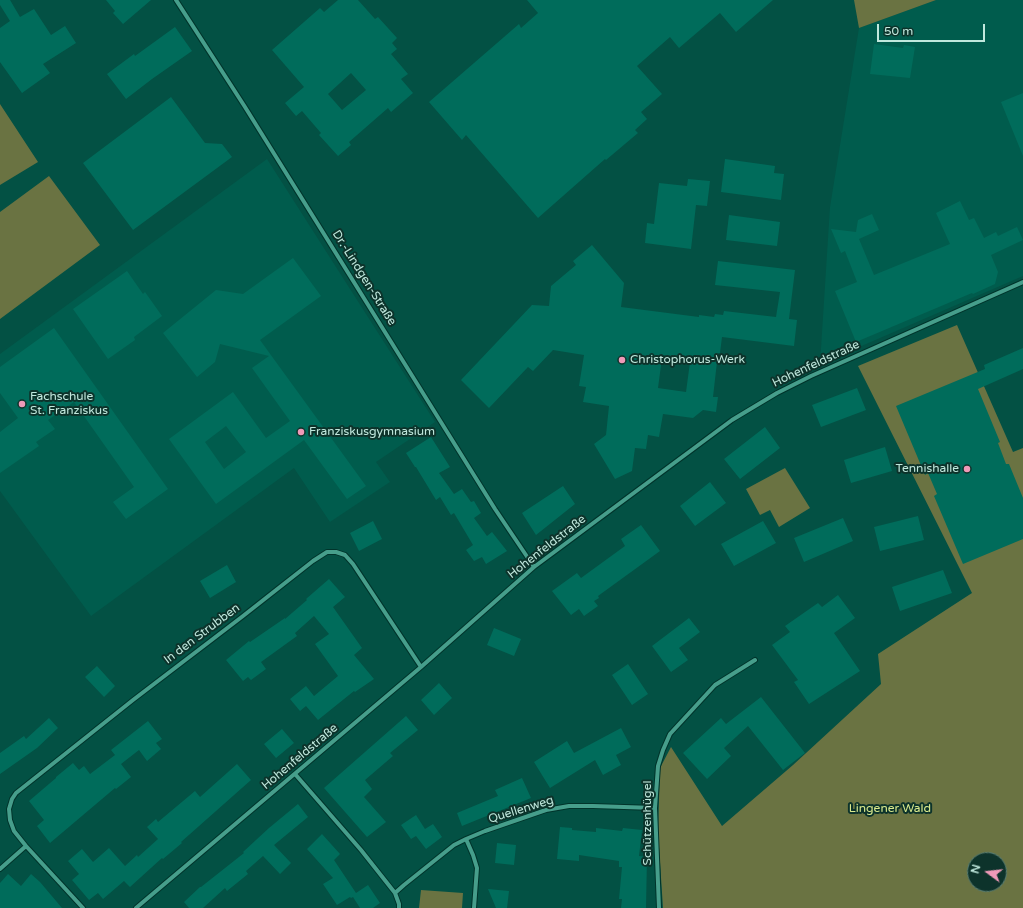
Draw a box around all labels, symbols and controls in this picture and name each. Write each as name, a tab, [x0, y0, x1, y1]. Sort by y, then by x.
scale bar	[879, 16, 987, 42]
text: 50 m	[884, 24, 913, 38]
street label: Dr.-Lindgen-Straße	[329, 228, 399, 328]
street label: Hohenfeldstraße	[770, 337, 862, 391]
place label: Christophorus-Werk	[630, 353, 745, 367]
marker: Christophorus-Werk	[617, 355, 627, 365]
place label: Fachschule St. Franziskus	[30, 390, 108, 418]
marker: Fachschule St. Franziskus	[17, 399, 27, 409]
place label: Franziskusgymnasium	[309, 425, 435, 439]
marker: Franziskusgymnasium	[296, 427, 306, 437]
place label: Tennishalle	[895, 462, 959, 476]
marker: Tennishalle	[962, 464, 972, 474]
street label: Hohenfeldstraße	[505, 512, 589, 582]
street label: In den Strubben	[161, 601, 243, 667]
street label: Hohenfeldstraße	[259, 721, 341, 793]
street label: Schützenhügel	[641, 781, 655, 865]
street label: Quellenweg	[487, 793, 555, 827]
park label: Lingener Wald	[849, 802, 931, 816]
north arrow	[967, 852, 1007, 892]
text: N	[968, 863, 983, 875]

